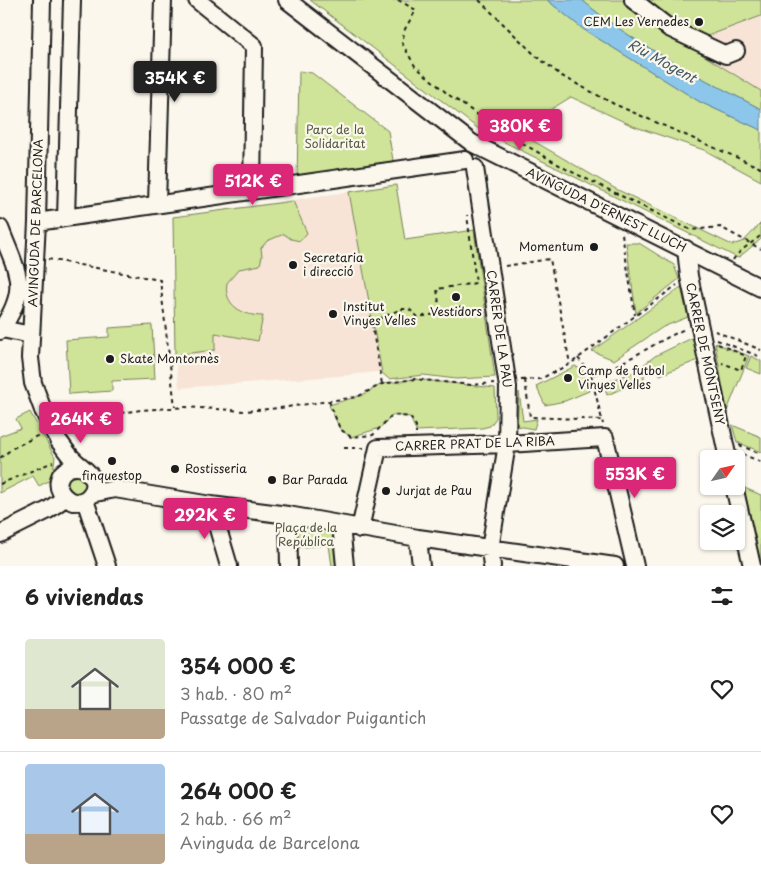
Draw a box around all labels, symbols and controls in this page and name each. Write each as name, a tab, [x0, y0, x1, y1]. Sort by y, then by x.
place label: CEM Les Vernedes	[583, 12, 690, 30]
marker: CEM Les Vernedes	[693, 16, 705, 28]
water label: Riu Mogent	[624, 33, 702, 89]
pin: 354K €	[134, 61, 216, 103]
text: 354K €	[145, 65, 205, 89]
pin: 380K €	[479, 108, 561, 151]
text: 380K €	[489, 113, 551, 137]
park label: Parc de la Solidaritat	[304, 120, 366, 152]
street label: AVINGUDA DE BARCELONA	[23, 139, 47, 307]
street label: AVINGUDA D'ERNEST LLUCH	[523, 162, 690, 256]
pin: 512K €	[212, 164, 294, 206]
text: 512K €	[224, 168, 282, 192]
place label: Momentum	[519, 237, 584, 255]
marker: Momentum	[588, 241, 600, 253]
place label: Secretaria i direcció	[303, 248, 364, 280]
marker: Secretaria i direcció	[287, 259, 299, 271]
street label: CARRER DE LA PAU	[483, 269, 517, 389]
street label: CARRER DE MONTSENY	[682, 281, 730, 427]
marker: Vestidors	[450, 291, 462, 303]
place label: Institut Vinyes Velles	[343, 297, 417, 329]
place label: Vestidors	[430, 302, 482, 320]
marker: Institut Vinyes Velles	[327, 308, 339, 320]
place label: Skate Montornès	[120, 349, 220, 367]
marker: Skate Montornès	[104, 353, 116, 365]
place label: Camp de futbol Vinyes Velles	[578, 361, 665, 393]
marker: Camp de futbol Vinyes Velles	[562, 372, 574, 384]
pin: 264K €	[40, 402, 122, 444]
text: 264K €	[50, 406, 112, 430]
street label: CARRER PRAT DE LA RIBA	[395, 431, 555, 455]
north arrow	[700, 450, 745, 495]
map controls	[700, 450, 745, 550]
marker: finquestop	[106, 455, 118, 467]
pin: 553K €	[594, 456, 676, 499]
place label: Rostisseria	[185, 459, 247, 477]
text: 553K €	[605, 461, 665, 485]
marker: Rostisseria	[169, 463, 181, 475]
place label: finquestop	[82, 466, 142, 484]
place label: Bar Parada	[282, 470, 348, 488]
marker: Bar Parada	[266, 474, 278, 486]
place label: Jurjat de Pau	[396, 481, 472, 499]
marker: Jurjat de Pau	[380, 485, 392, 497]
pin: 292K €	[164, 498, 246, 540]
text: 292K €	[174, 502, 236, 526]
button: layers	[700, 505, 745, 550]
park label: Plaça de la República	[275, 518, 338, 550]
text: 6 viviendas	[25, 580, 144, 612]
icon: filters	[708, 582, 736, 610]
text: 354 000 €	[180, 649, 296, 681]
icon: home	[65, 659, 125, 719]
icon: heart	[708, 675, 736, 703]
text: 3 hab. · 80 m²	[180, 681, 292, 705]
text: Passatge de Salvador Puigantich	[180, 705, 426, 729]
text: 264 000 €	[180, 774, 297, 806]
icon: home	[65, 784, 125, 844]
icon: heart	[708, 800, 736, 828]
text: 2 hab. · 66 m²	[180, 806, 292, 830]
text: Avinguda de Barcelona	[180, 830, 359, 854]

